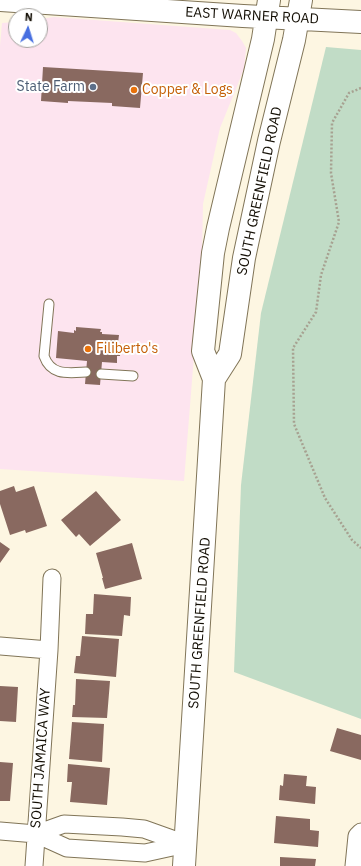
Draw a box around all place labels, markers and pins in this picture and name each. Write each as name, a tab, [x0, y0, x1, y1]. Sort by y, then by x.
place label: State Farm	[17, 79, 85, 95]
marker: State Farm	[88, 82, 98, 92]
place label: Copper & Logs	[142, 82, 233, 98]
marker: Copper & Logs	[129, 85, 139, 95]
place label: Filiberto's	[96, 341, 158, 357]
marker: Filiberto's	[83, 344, 93, 354]

